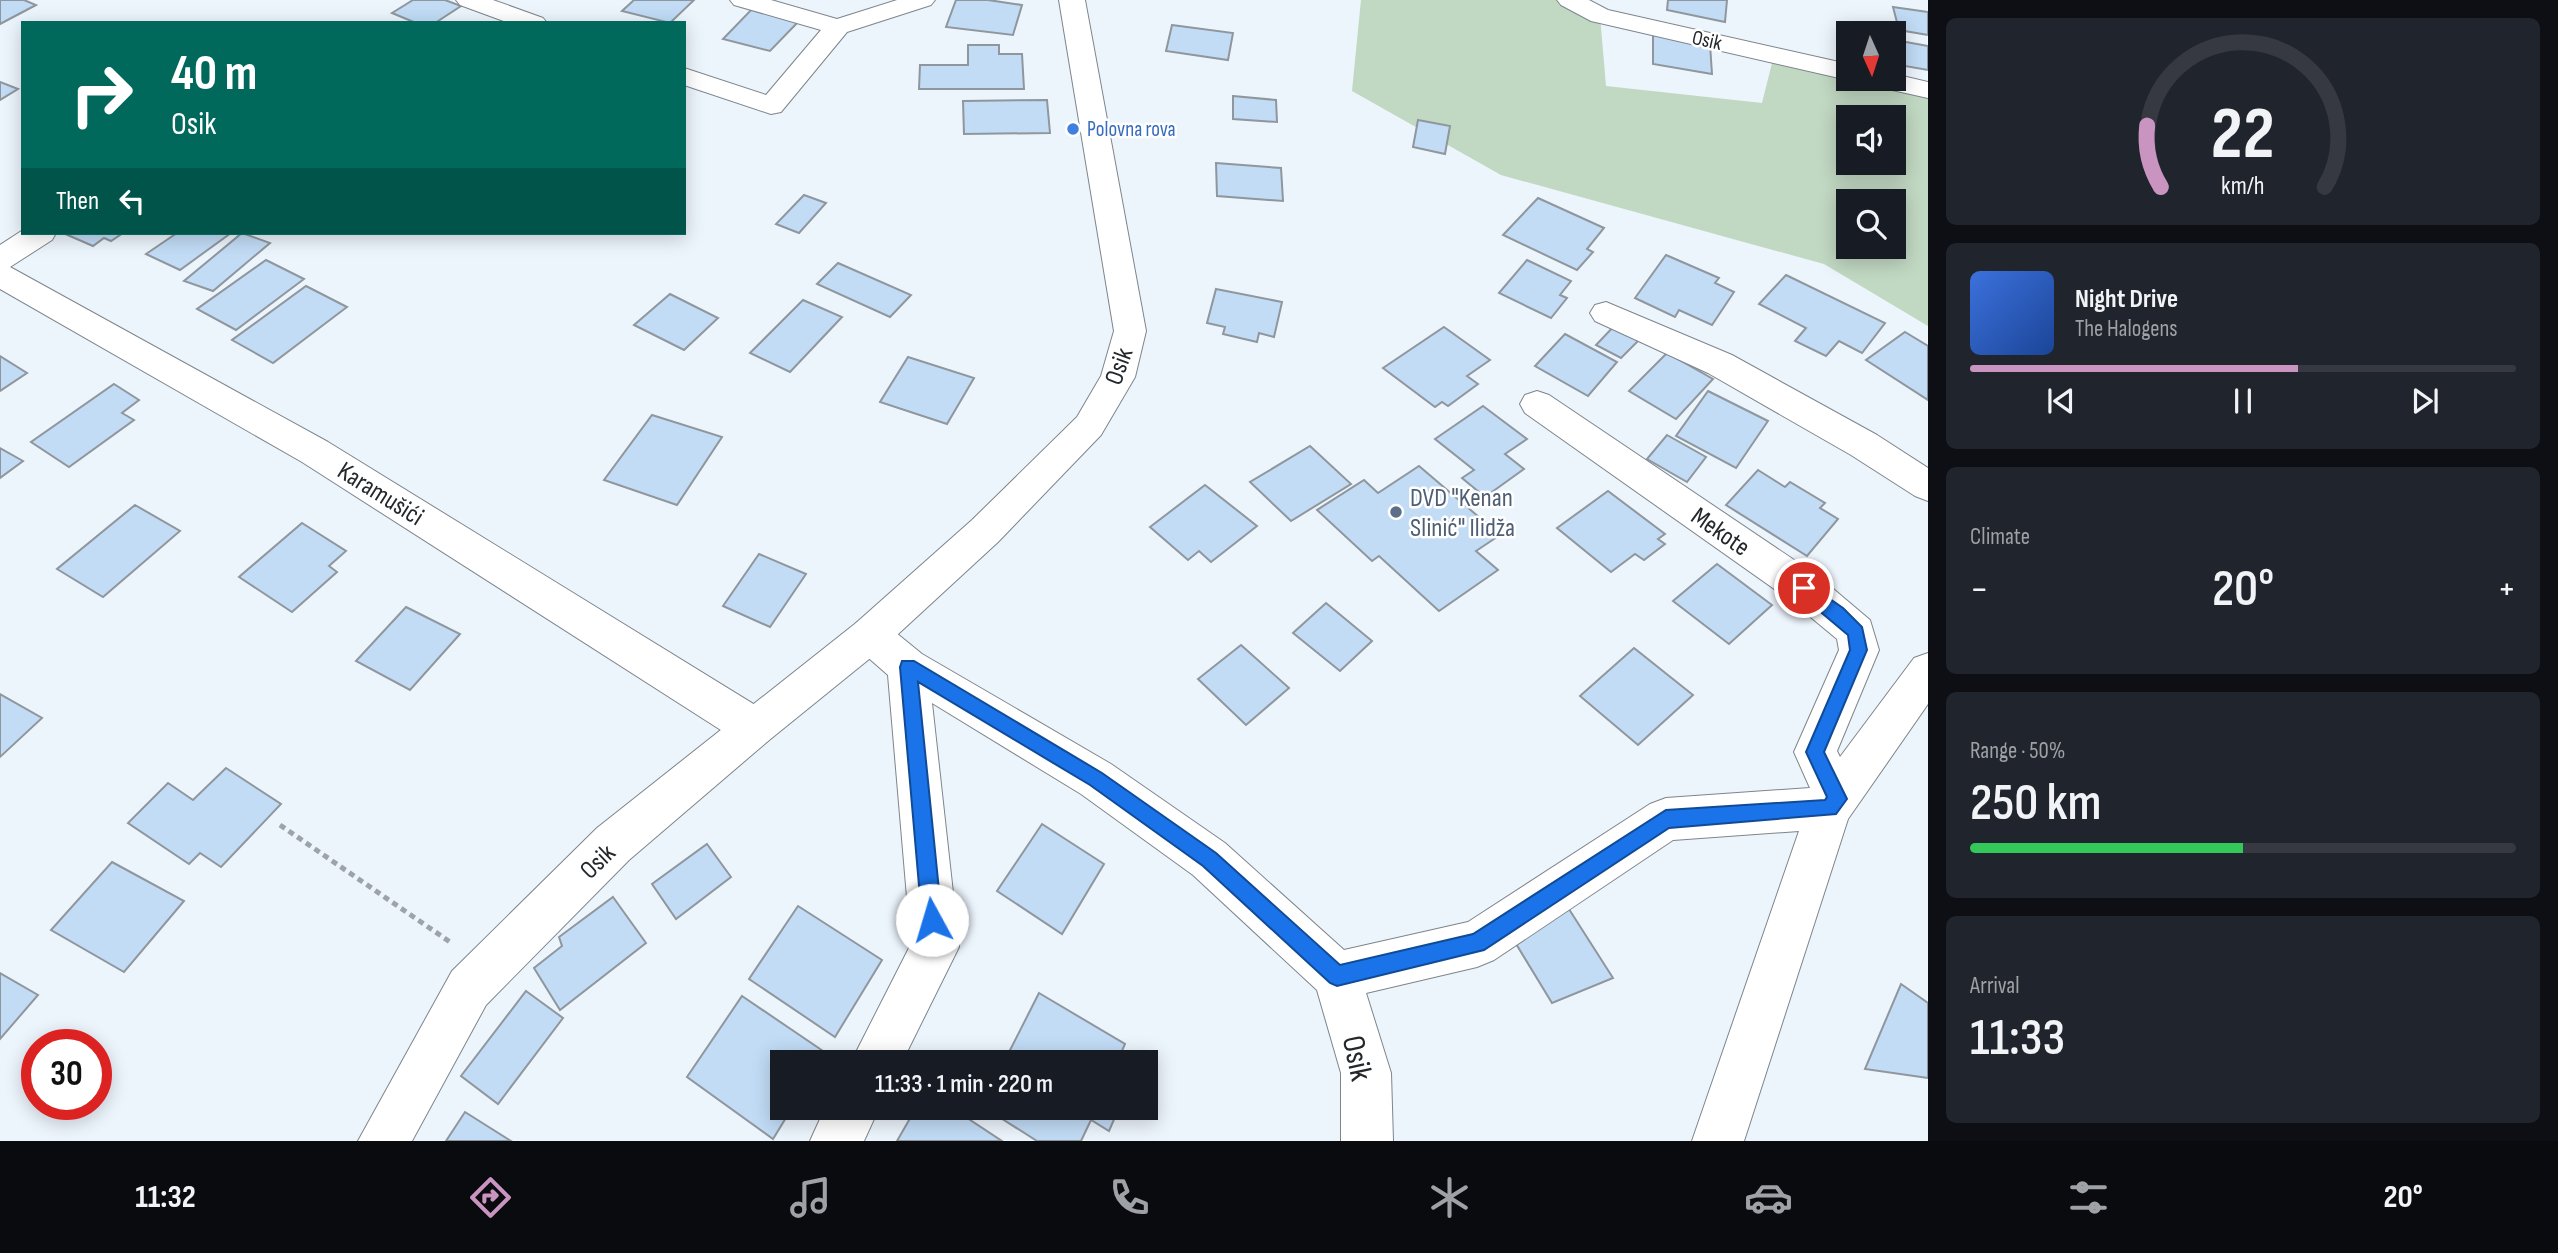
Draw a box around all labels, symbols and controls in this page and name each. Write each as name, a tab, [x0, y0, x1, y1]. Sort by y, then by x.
north arrow	[1836, 21, 1906, 91]
map controls	[1836, 21, 1906, 259]
street label: Osik	[1690, 25, 1724, 56]
text: 40 m	[171, 45, 257, 104]
icon: right	[56, 49, 147, 140]
text: 22	[2211, 92, 2275, 180]
text: Osik	[171, 105, 216, 144]
button: sound	[1836, 105, 1906, 175]
place label: Polovna rova	[1087, 117, 1176, 142]
marker: Polovna rova	[1065, 121, 1081, 137]
text: km/h	[2221, 171, 2265, 202]
icon: left	[113, 182, 151, 220]
text: Then	[56, 186, 99, 217]
button: search	[1836, 189, 1906, 259]
text: Night Drive	[2075, 284, 2178, 315]
text: The Halogens	[2075, 315, 2178, 343]
street label: Osik	[1099, 344, 1140, 389]
icon: previous	[2042, 382, 2080, 420]
icon: pause	[2224, 382, 2262, 420]
icon: next	[2406, 382, 2444, 420]
street label: Karamušići	[331, 456, 429, 533]
place label: DVD "Kenan Slinić" Ilidža	[1410, 483, 1515, 544]
street label: Mekote	[1685, 501, 1755, 563]
marker: DVD "Kenan Slinić" Ilidža	[1388, 504, 1404, 520]
text: Climate	[1970, 523, 2030, 551]
pin	[1774, 558, 1834, 618]
text: 20°	[2212, 558, 2274, 621]
text: −	[1970, 567, 1989, 612]
text: +	[2497, 567, 2516, 612]
icon: arrive	[1785, 569, 1823, 607]
text: Range · 50%	[1970, 737, 2065, 765]
text: 250 km	[1970, 772, 2102, 835]
street label: Osik	[574, 838, 622, 886]
position arrow	[895, 883, 969, 957]
text: Arrival	[1970, 972, 2019, 1000]
text: 11:33	[1970, 1007, 2065, 1070]
speed limit sign: 30	[21, 1029, 112, 1120]
street label: Osik	[1333, 1032, 1380, 1085]
text: 11:33 · 1 min · 220 m	[875, 1069, 1053, 1100]
icon: directions	[466, 1173, 515, 1222]
icon: music	[786, 1173, 835, 1222]
icon: phone	[1105, 1173, 1154, 1222]
icon: climate	[1425, 1173, 1474, 1222]
icon: car	[1744, 1173, 1793, 1222]
icon: filters	[2064, 1173, 2113, 1222]
text: 11:32	[135, 1178, 196, 1217]
text: 20°	[2383, 1178, 2423, 1217]

